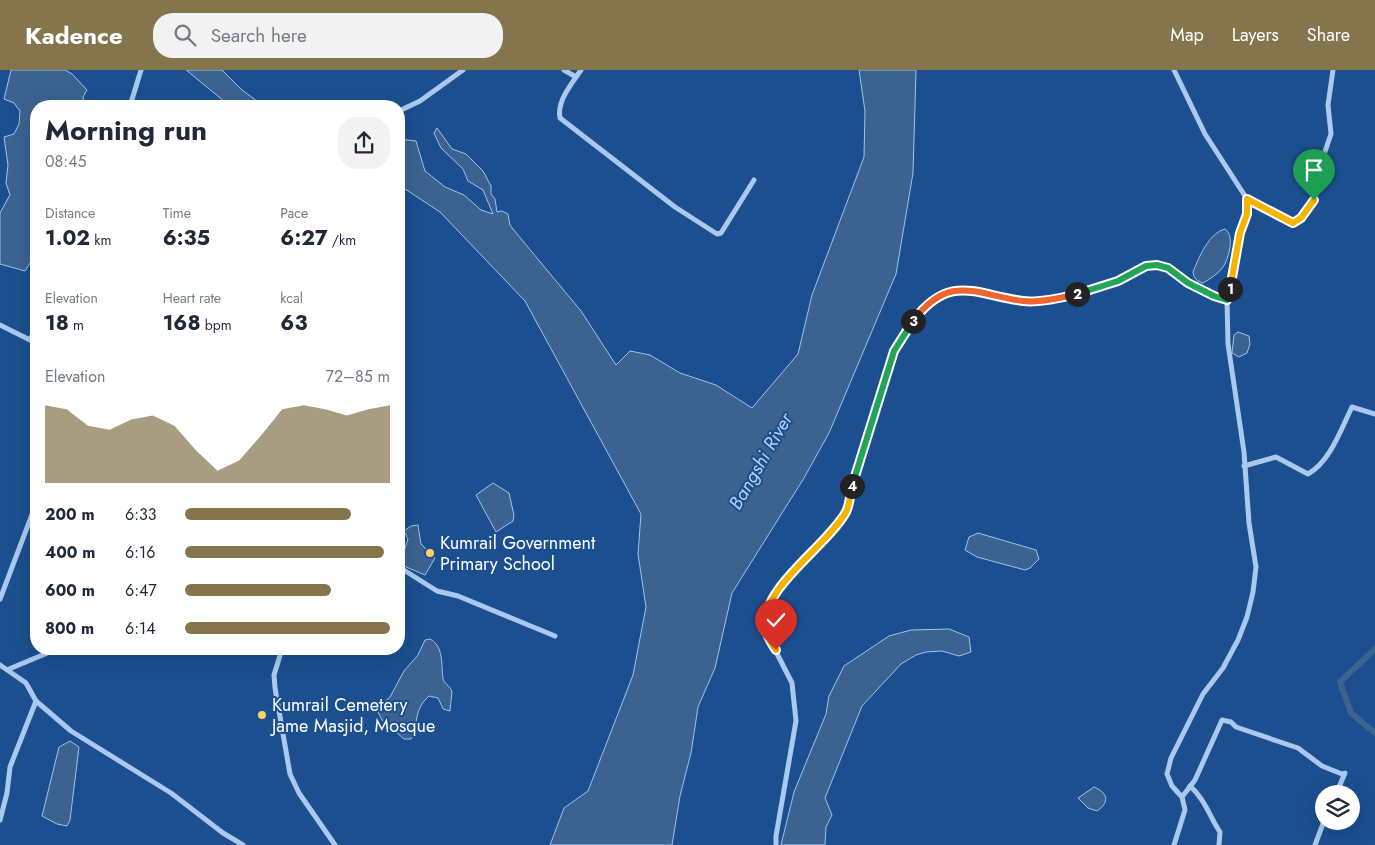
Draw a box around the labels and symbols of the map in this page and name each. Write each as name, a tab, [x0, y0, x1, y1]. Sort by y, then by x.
pin	[1293, 149, 1335, 200]
pin: 1	[1218, 276, 1242, 302]
pin: 2	[1064, 282, 1090, 306]
pin: 3	[900, 308, 926, 334]
water label: Bangshi River	[722, 407, 800, 514]
pin: 4	[840, 474, 864, 498]
place label: Kumrail Government Primary School	[440, 530, 596, 577]
marker: Kumrail Government Primary School	[424, 547, 436, 559]
pin	[755, 599, 797, 650]
place label: Kumrail Cemetery Jame Masjid, Mosque	[270, 692, 435, 739]
marker: Kumrail Cemetery Jame Masjid, Mosque	[256, 709, 268, 721]

